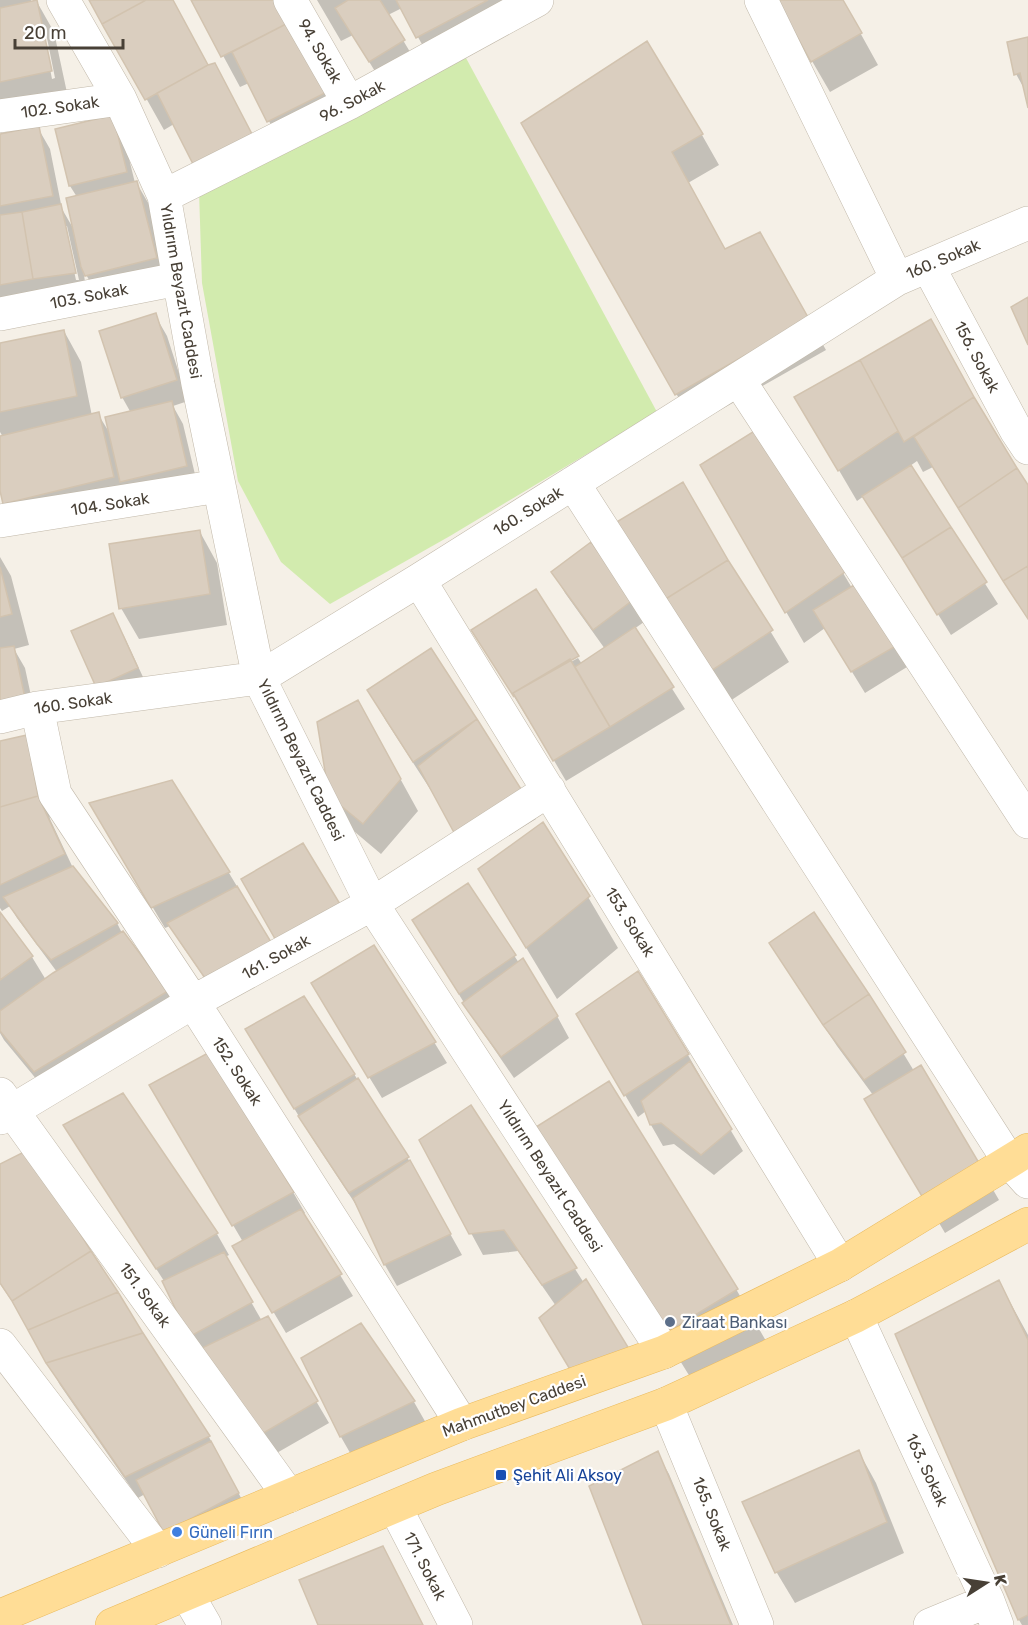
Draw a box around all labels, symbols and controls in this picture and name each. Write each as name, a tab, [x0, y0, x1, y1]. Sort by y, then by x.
scale bar	[15, 12, 123, 50]
street label: 94. Sokak	[294, 15, 346, 87]
text: 20 m	[24, 22, 66, 44]
street label: 96. Sokak	[316, 76, 389, 126]
street label: 102. Sokak	[20, 92, 101, 122]
street label: Yıldırım Beyazıt Caddesi	[156, 202, 206, 380]
street label: 160. Sokak	[903, 235, 984, 283]
street label: 103. Sokak	[48, 279, 130, 313]
street label: 156. Sokak	[950, 318, 1004, 397]
street label: 160. Sokak	[490, 482, 567, 540]
street label: 104. Sokak	[70, 488, 151, 520]
street label: Yıldırım Beyazıt Caddesi	[254, 676, 348, 844]
street label: 160. Sokak	[33, 688, 114, 718]
street label: 153. Sokak	[601, 884, 659, 961]
street label: 161. Sokak	[238, 930, 314, 984]
street label: 152. Sokak	[208, 1033, 267, 1110]
street label: Yıldırım Beyazıt Caddesi	[494, 1096, 606, 1256]
street label: 151. Sokak	[115, 1259, 175, 1332]
place label: Ziraat Bankası	[682, 1313, 787, 1332]
marker: Ziraat Bankası	[663, 1315, 677, 1329]
street label: Mahmutbey Caddesi	[440, 1371, 588, 1441]
street label: 163. Sokak	[902, 1430, 952, 1510]
place label: Şehit Ali Aksoy	[513, 1466, 622, 1485]
marker: Şehit Ali Aksoy	[494, 1468, 508, 1482]
street label: 165. Sokak	[689, 1474, 736, 1554]
place label: Güneli Fırın	[189, 1523, 273, 1542]
marker: Güneli Fırın	[170, 1525, 184, 1539]
street label: 171. Sokak	[400, 1529, 451, 1604]
north arrow	[956, 1553, 1016, 1613]
text: K	[990, 1573, 1011, 1588]

